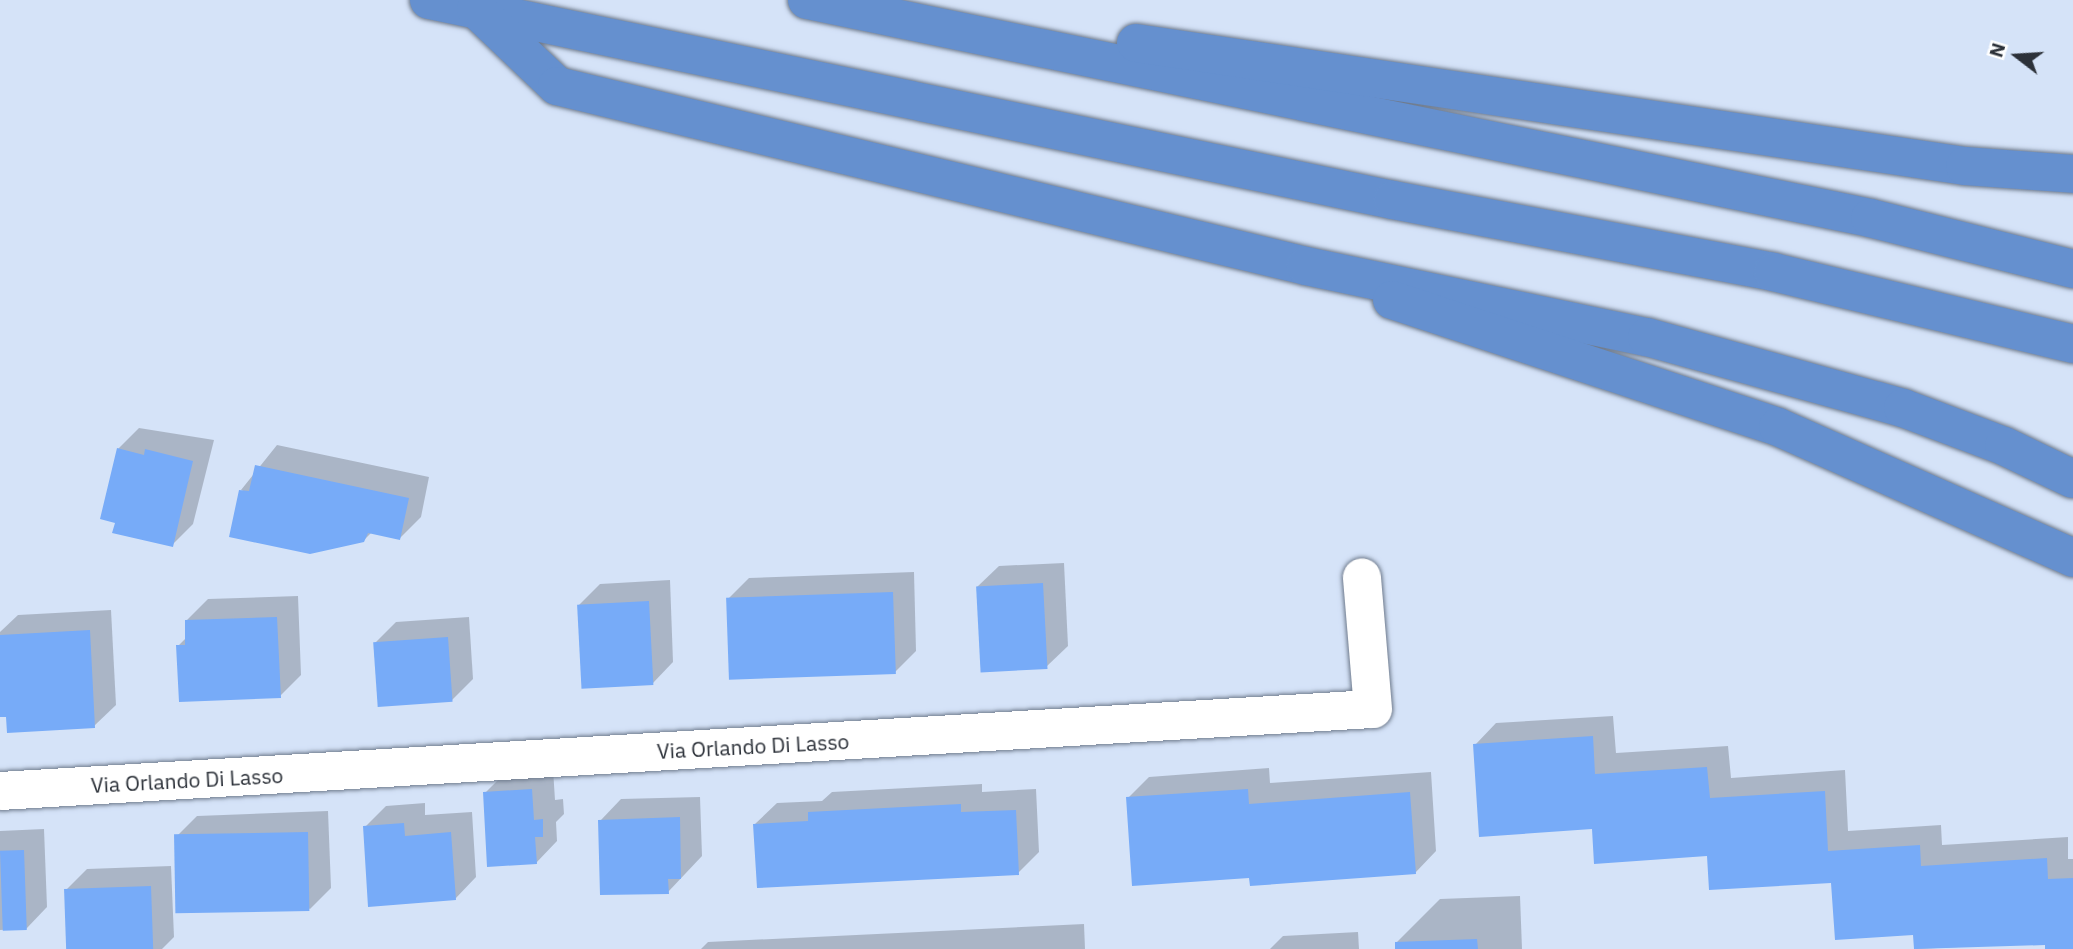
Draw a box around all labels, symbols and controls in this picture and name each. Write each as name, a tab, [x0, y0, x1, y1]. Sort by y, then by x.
north arrow	[1982, 21, 2052, 91]
text: N	[1983, 40, 2010, 60]
street label: Via Orlando Di Lasso	[656, 728, 850, 764]
street label: Via Orlando Di Lasso	[90, 762, 284, 798]

